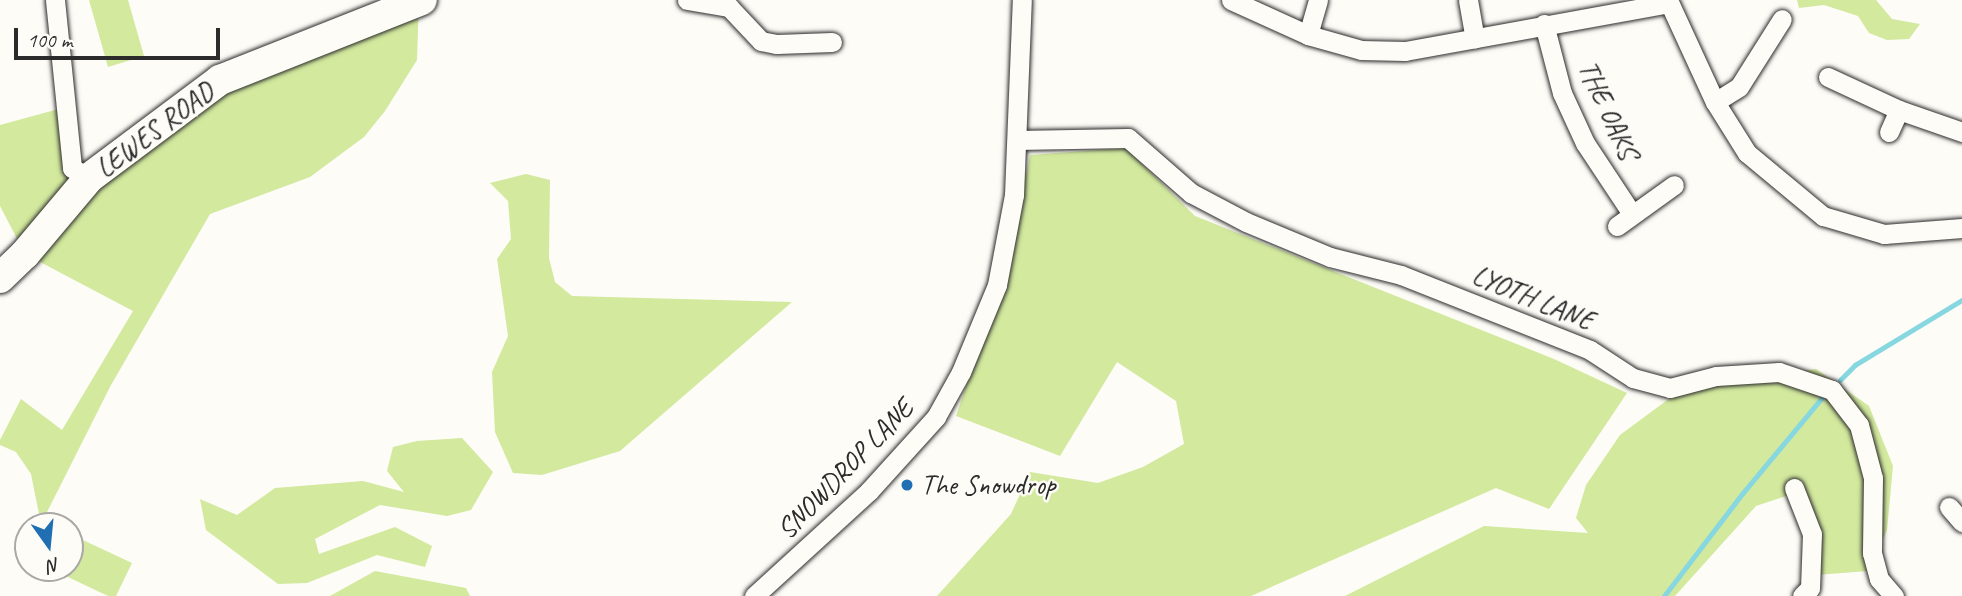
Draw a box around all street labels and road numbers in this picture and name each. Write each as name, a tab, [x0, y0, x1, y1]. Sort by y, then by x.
street label: THE OAKS	[1570, 55, 1646, 165]
street label: LEWES ROAD	[89, 75, 221, 185]
street label: LYOTH LANE	[1467, 258, 1599, 338]
street label: SNOWDROP LANE	[770, 392, 920, 546]

